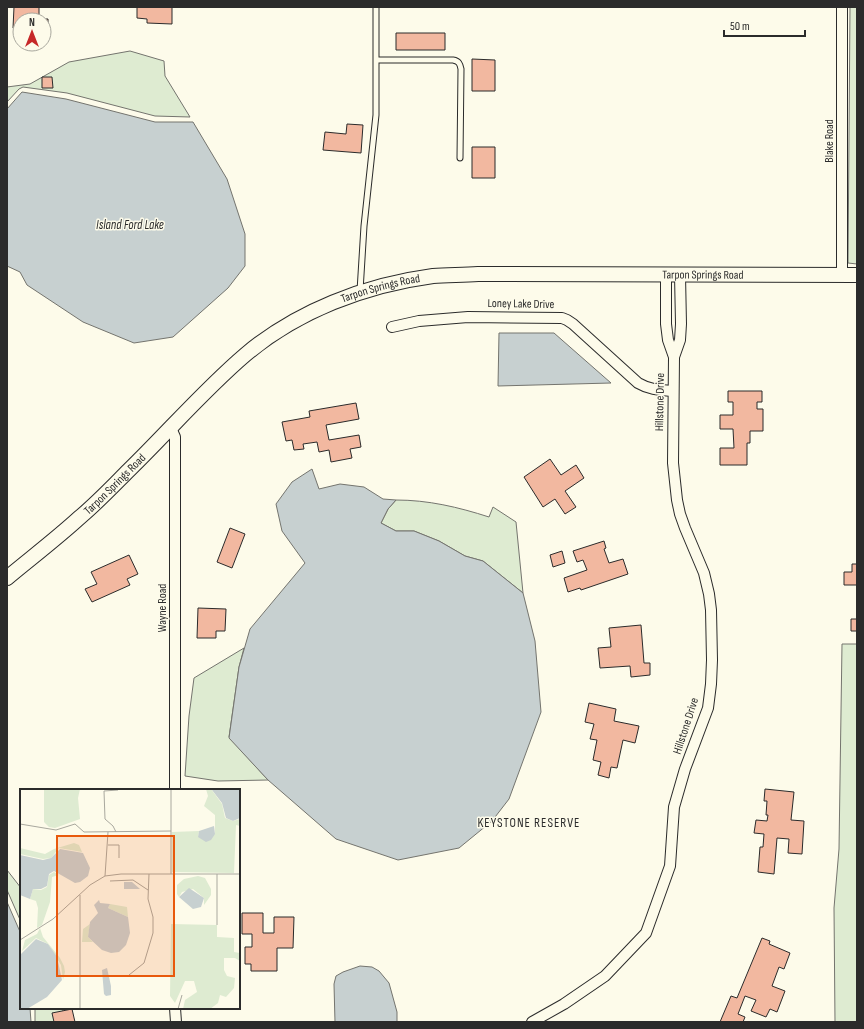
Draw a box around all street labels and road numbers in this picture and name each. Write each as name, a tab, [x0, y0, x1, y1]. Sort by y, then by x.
street label: Blake Road	[822, 119, 837, 163]
street label: Tarpon Springs Road	[662, 267, 743, 282]
street label: Tarpon Springs Road	[339, 271, 421, 306]
street label: Loney Lake Drive	[487, 296, 555, 312]
street label: Hillstone Drive	[652, 372, 668, 431]
street label: Tarpon Springs Road	[81, 450, 149, 518]
street label: Wayne Road	[155, 584, 170, 632]
street label: Hillstone Drive	[670, 696, 702, 756]

